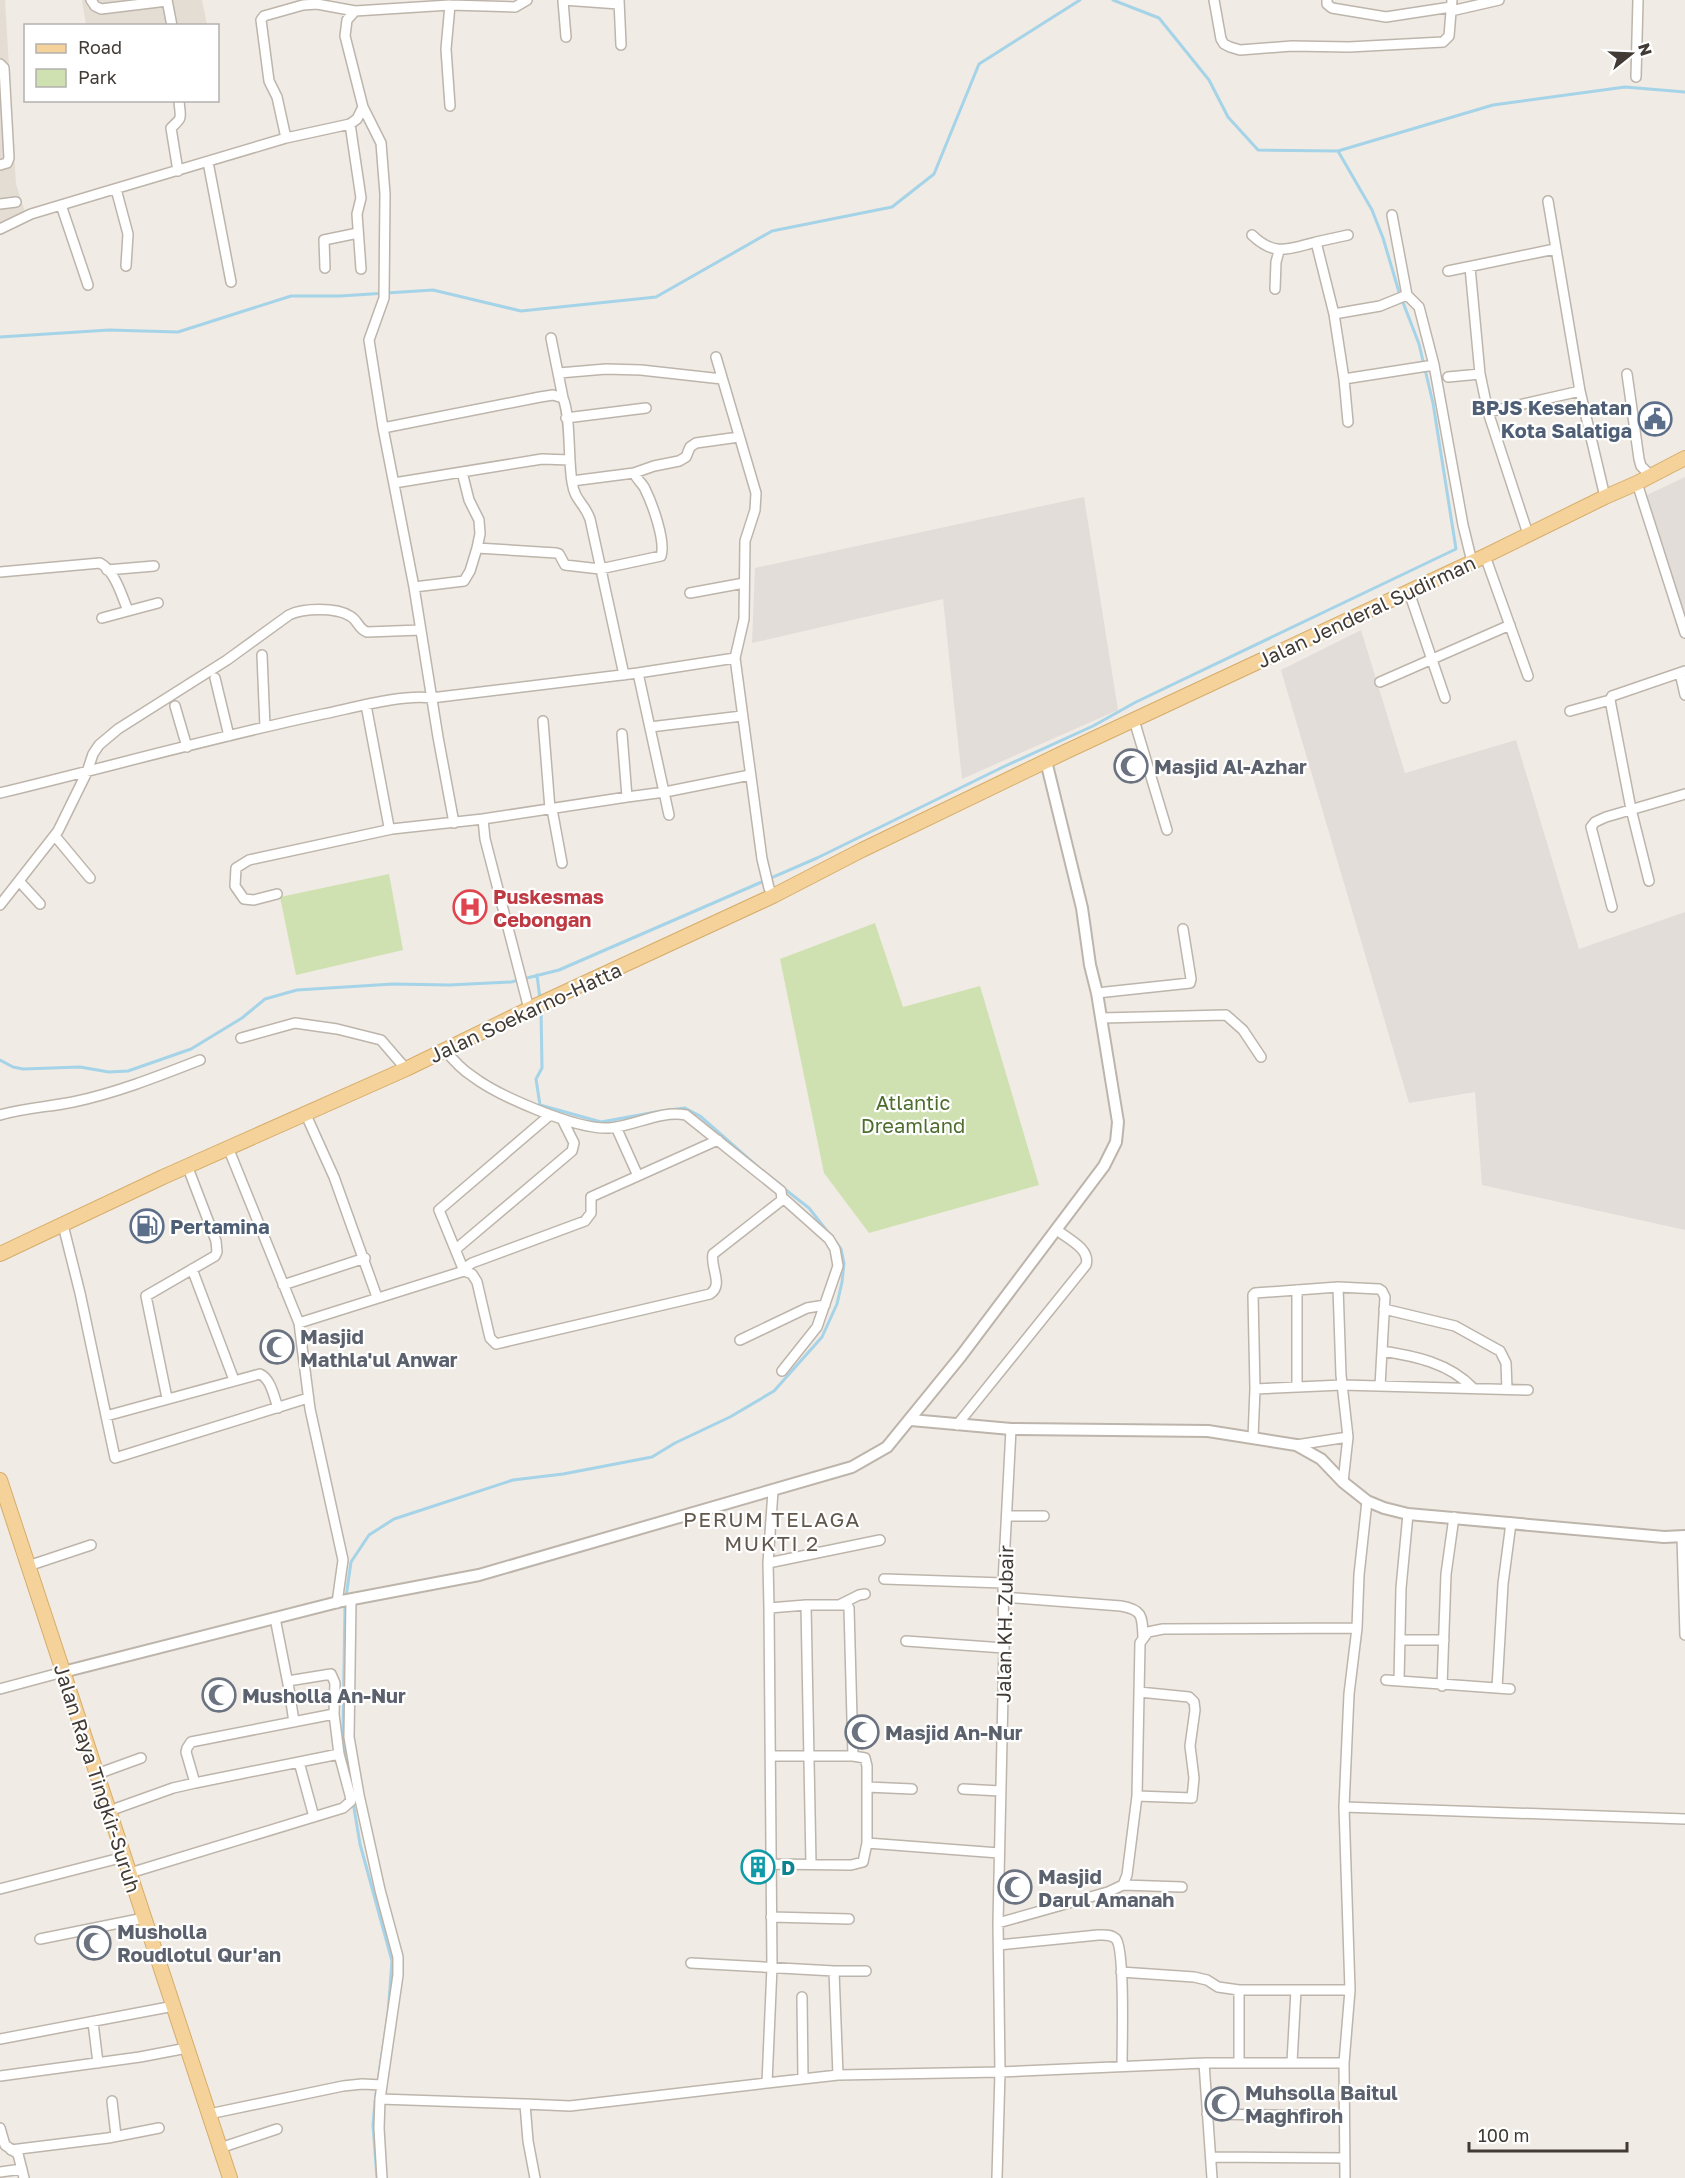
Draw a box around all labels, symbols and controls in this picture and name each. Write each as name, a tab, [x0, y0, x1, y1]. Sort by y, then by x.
legend	[24, 24, 219, 102]
north arrow	[1601, 24, 1661, 84]
text: Road	[78, 36, 122, 58]
text: N	[1634, 40, 1657, 58]
text: Park	[78, 66, 117, 88]
place label: BPJS Kesehatan Kota Salatiga	[1472, 395, 1632, 442]
public building icon: BPJS Kesehatan Kota Salatiga	[1637, 401, 1673, 437]
street label: Jalan Jenderal Sudirman	[1253, 550, 1479, 672]
mosque icon: Masjid Al-Azhar	[1113, 748, 1149, 784]
place label: Masjid Al-Azhar	[1154, 754, 1307, 778]
place label: Puskesmas Cebongan	[493, 884, 604, 931]
hospital icon: Puskesmas Cebongan	[452, 889, 488, 925]
street label: Jalan Soekarno-Hatta	[425, 957, 625, 1067]
park label: Atlantic Dreamland	[861, 1090, 965, 1137]
fuel station icon: Pertamina	[129, 1208, 165, 1244]
place label: Pertamina	[170, 1214, 270, 1238]
place label: Masjid Mathla'ul Anwar	[300, 1324, 458, 1371]
mosque icon: Masjid Mathla'ul Anwar	[259, 1329, 295, 1365]
district label: PERUM TELAGA MUKTI 2	[683, 1506, 861, 1556]
street label: Jalan KH. Zubair	[991, 1545, 1017, 1703]
street label: Jalan Raya Tingkir-Suruh	[50, 1661, 146, 1895]
mosque icon: Musholla An-Nur	[201, 1677, 237, 1713]
place label: Musholla An-Nur	[242, 1683, 406, 1707]
mosque icon: Masjid An-Nur	[844, 1714, 880, 1750]
place label: Masjid An-Nur	[885, 1720, 1023, 1744]
building icon: D	[740, 1849, 776, 1885]
place label: D	[781, 1855, 795, 1879]
place label: Masjid Darul Amanah	[1038, 1864, 1174, 1911]
mosque icon: Masjid Darul Amanah	[997, 1869, 1033, 1905]
place label: Musholla Roudlotul Qur'an	[117, 1919, 281, 1966]
mosque icon: Musholla Roudlotul Qur'an	[76, 1925, 112, 1961]
place label: Muhsolla Baitul Maghfiroh	[1245, 2080, 1398, 2127]
mosque icon: Muhsolla Baitul Maghfiroh	[1204, 2086, 1240, 2122]
scale bar	[1469, 2115, 1626, 2153]
text: 100 m	[1478, 2124, 1529, 2146]

